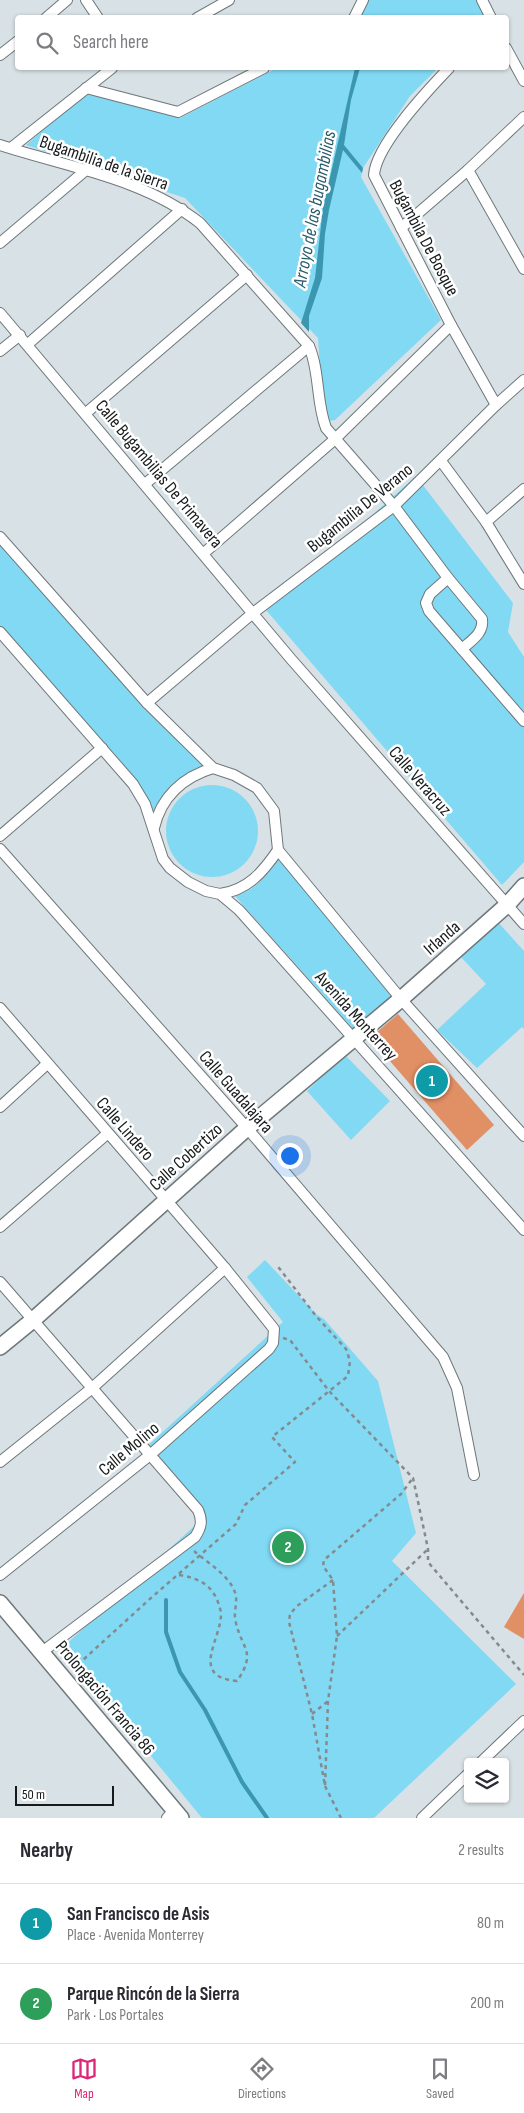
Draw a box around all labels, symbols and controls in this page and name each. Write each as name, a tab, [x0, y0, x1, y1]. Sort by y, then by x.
search box	[15, 15, 509, 70]
icon: search	[33, 29, 61, 57]
text: Search here	[73, 31, 149, 54]
water label: Arroyo de las bugambilias	[288, 129, 341, 290]
street label: Bugambilia de la Sierra	[37, 131, 171, 195]
street label: Bugambila De Bosque	[385, 177, 463, 299]
street label: Calle Bugambilias De Primavera	[91, 396, 227, 552]
street label: Bugambilia De Verano	[303, 459, 417, 557]
street label: Calle Veracruz	[384, 742, 456, 820]
street label: Irlanda	[420, 917, 464, 959]
street label: Avenida Monterrey	[310, 966, 401, 1065]
street label: Calle Guadalajara	[195, 1047, 278, 1138]
pin: 1	[416, 1062, 448, 1100]
street label: Calle Lindero	[92, 1093, 158, 1165]
street label: Calle Cobertizo	[145, 1119, 227, 1195]
your location	[277, 1143, 303, 1169]
street label: Calle Molino	[94, 1418, 164, 1480]
pin: 2	[272, 1528, 304, 1566]
street label: Prolongación Francia 86	[51, 1636, 159, 1760]
map controls	[464, 1758, 509, 1803]
button: layers	[464, 1758, 509, 1803]
scale bar	[15, 1783, 114, 1806]
text: 50 m	[22, 1786, 45, 1803]
text: Nearby	[20, 1838, 73, 1863]
text: 2 results	[458, 1841, 504, 1860]
text: San Francisco de Asis	[67, 1903, 210, 1926]
text: 1	[33, 1914, 39, 1933]
text: 80 m	[477, 1914, 504, 1933]
text: Place · Avenida Monterrey	[67, 1926, 204, 1945]
text: Parque Rincón de la Sierra	[67, 1983, 240, 2006]
text: 2	[32, 1994, 40, 2013]
text: 200 m	[470, 1994, 504, 2013]
text: Park · Los Portales	[67, 2006, 164, 2025]
tab: Map	[70, 2055, 98, 2102]
tab: Directions	[238, 2055, 286, 2102]
tab: Saved	[426, 2055, 454, 2102]

